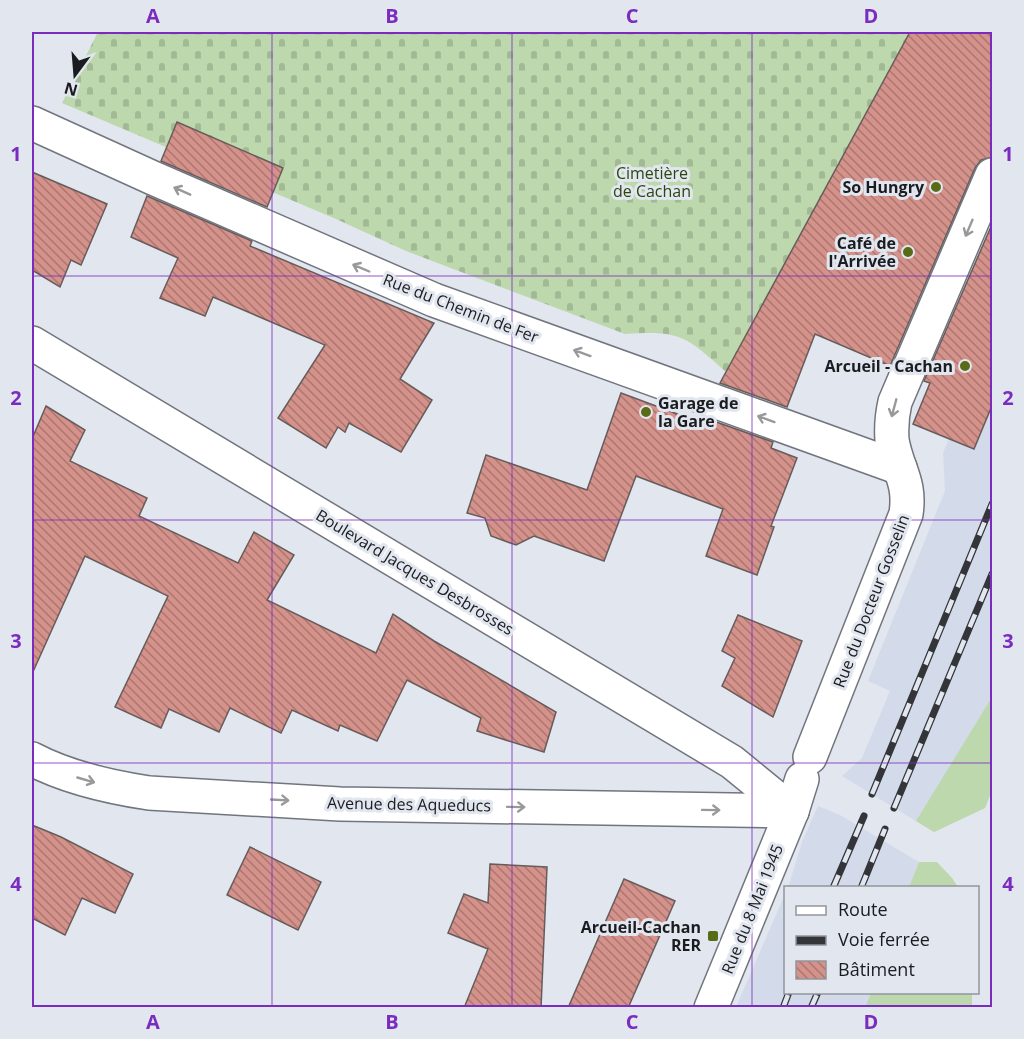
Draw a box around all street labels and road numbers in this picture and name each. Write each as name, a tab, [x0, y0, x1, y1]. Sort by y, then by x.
street label: Rue du Chemin de Fer	[380, 268, 542, 348]
street label: Boulevard Jacques Desbrosses	[312, 504, 518, 640]
street label: Rue du Docteur Gosselin	[828, 511, 914, 691]
street label: Avenue des Aqueducs	[327, 792, 491, 816]
street label: Rue du 8 Mai 1945	[716, 841, 788, 977]

